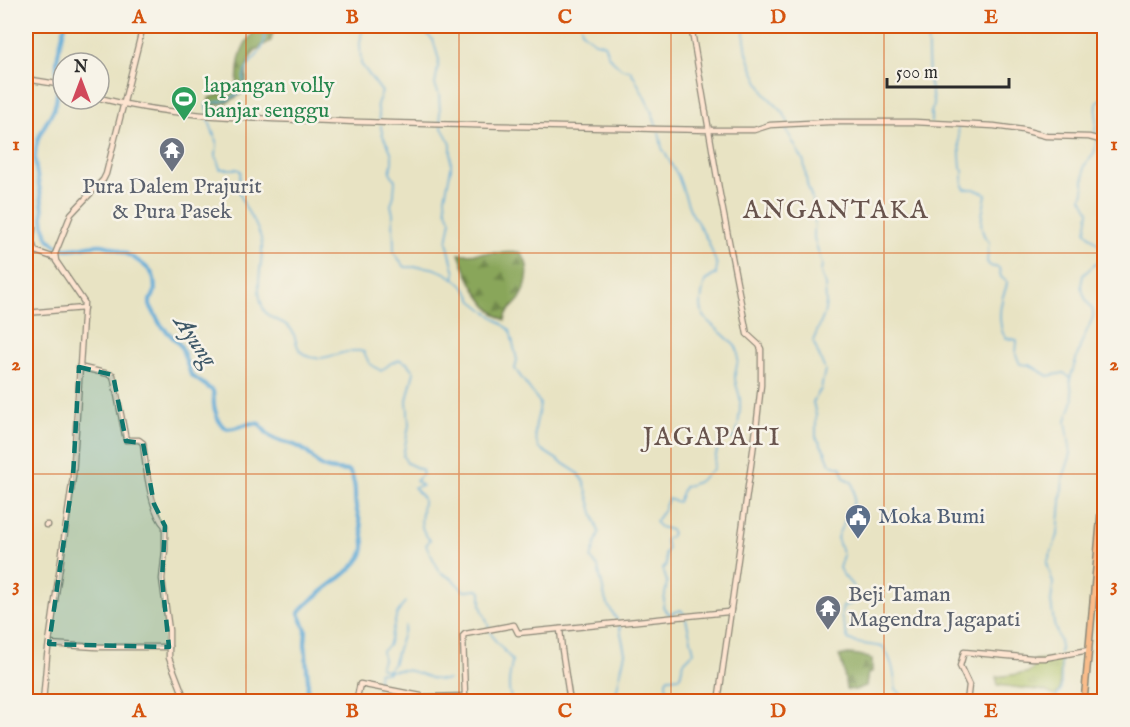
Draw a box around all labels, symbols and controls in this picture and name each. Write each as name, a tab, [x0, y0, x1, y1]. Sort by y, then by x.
text: A	[131, 5, 147, 30]
text: B	[345, 5, 359, 30]
text: C	[558, 5, 572, 30]
text: D	[770, 5, 786, 30]
text: E	[984, 5, 998, 30]
north arrow	[51, 51, 111, 111]
scale bar	[887, 51, 1008, 89]
text: N	[73, 58, 88, 78]
text: 500 m	[896, 62, 938, 85]
place label: lapangan volly banjar senggu	[204, 72, 335, 125]
sports icon: lapangan volly banjar senggu	[169, 84, 199, 122]
text: 1	[12, 132, 20, 157]
text: 1	[1110, 132, 1118, 157]
temple icon: Pura Dalem Prajurit & Pura Pasek	[157, 135, 187, 173]
place label: Pura Dalem Prajurit & Pura Pasek	[82, 173, 262, 226]
district label: ANGANTAKA	[742, 194, 929, 227]
water label: Ayung	[164, 306, 224, 374]
text: 2	[11, 352, 21, 377]
text: 2	[1109, 352, 1119, 377]
district label: JAGAPATI	[640, 421, 781, 454]
public building icon: Moka Bumi	[843, 502, 873, 540]
place label: Moka Bumi	[878, 503, 985, 531]
text: 3	[12, 573, 20, 598]
text: 3	[1110, 573, 1118, 598]
place label: Beji Taman Magendra Jagapati	[848, 581, 1020, 634]
temple icon: Beji Taman Magendra Jagapati	[813, 593, 843, 631]
text: A	[131, 699, 147, 724]
text: B	[345, 699, 359, 724]
text: C	[558, 699, 572, 724]
text: D	[770, 699, 786, 724]
text: E	[984, 699, 998, 724]

